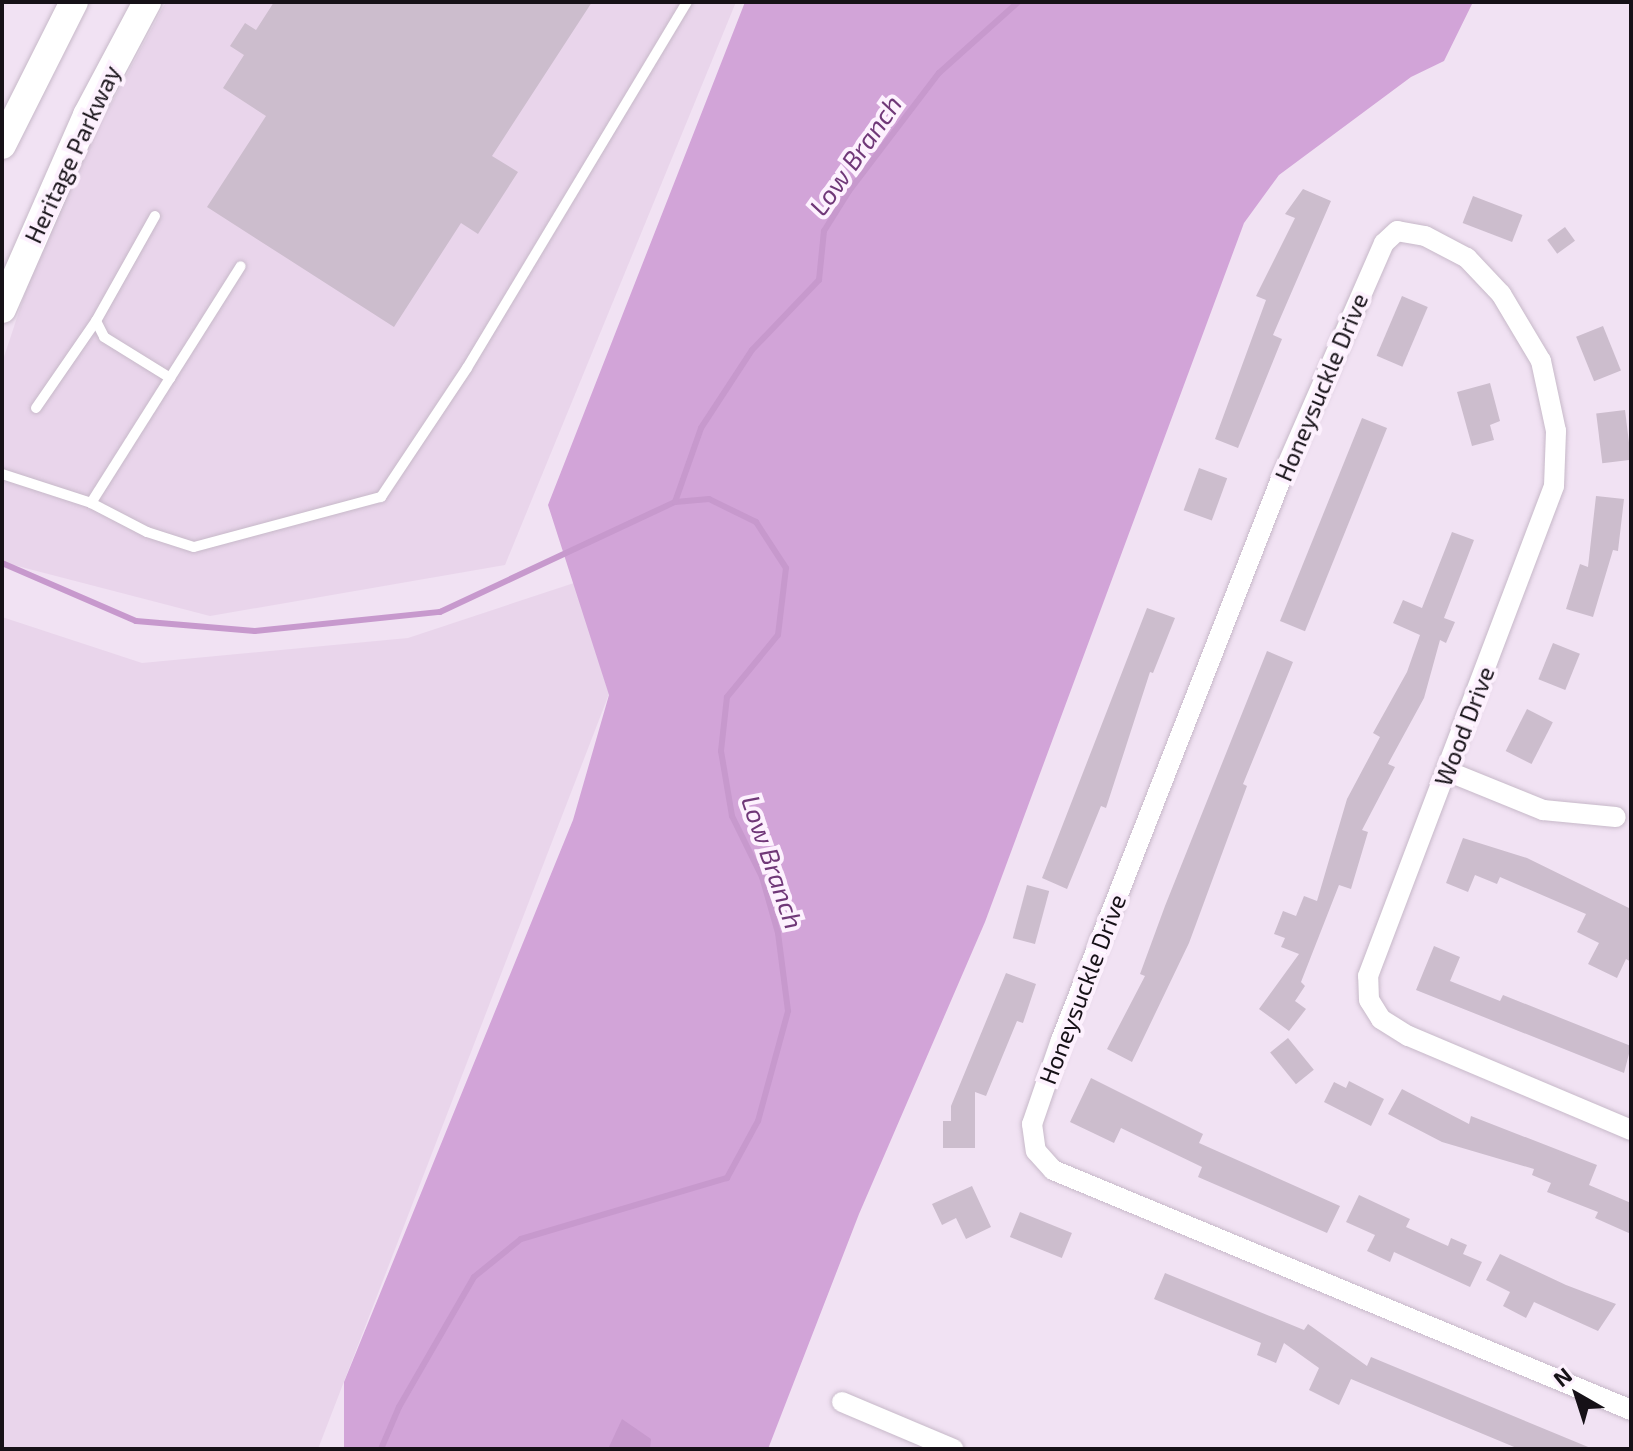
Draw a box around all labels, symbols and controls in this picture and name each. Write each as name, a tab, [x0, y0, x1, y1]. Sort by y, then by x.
street label: Heritage Parkway	[18, 60, 126, 248]
water label: Low Branch	[802, 89, 908, 221]
street label: Honeysuckle Drive	[1268, 289, 1374, 485]
street label: Wood Drive	[1428, 662, 1500, 790]
water label: Low Branch	[736, 791, 810, 933]
street label: Honeysuckle Drive	[1032, 890, 1132, 1088]
north arrow	[1537, 1355, 1617, 1435]
text: N	[1548, 1361, 1576, 1391]

